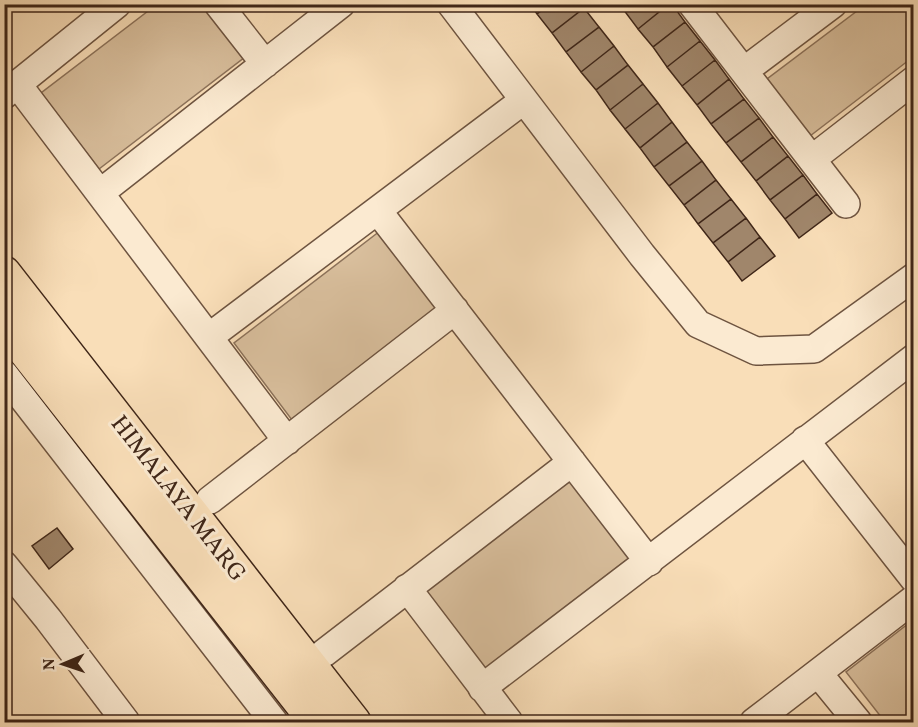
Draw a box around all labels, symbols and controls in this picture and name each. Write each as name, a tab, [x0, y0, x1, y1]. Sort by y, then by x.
street label: HIMALAYA MARG	[102, 409, 253, 590]
north arrow	[33, 634, 93, 694]
text: N	[39, 658, 61, 671]

